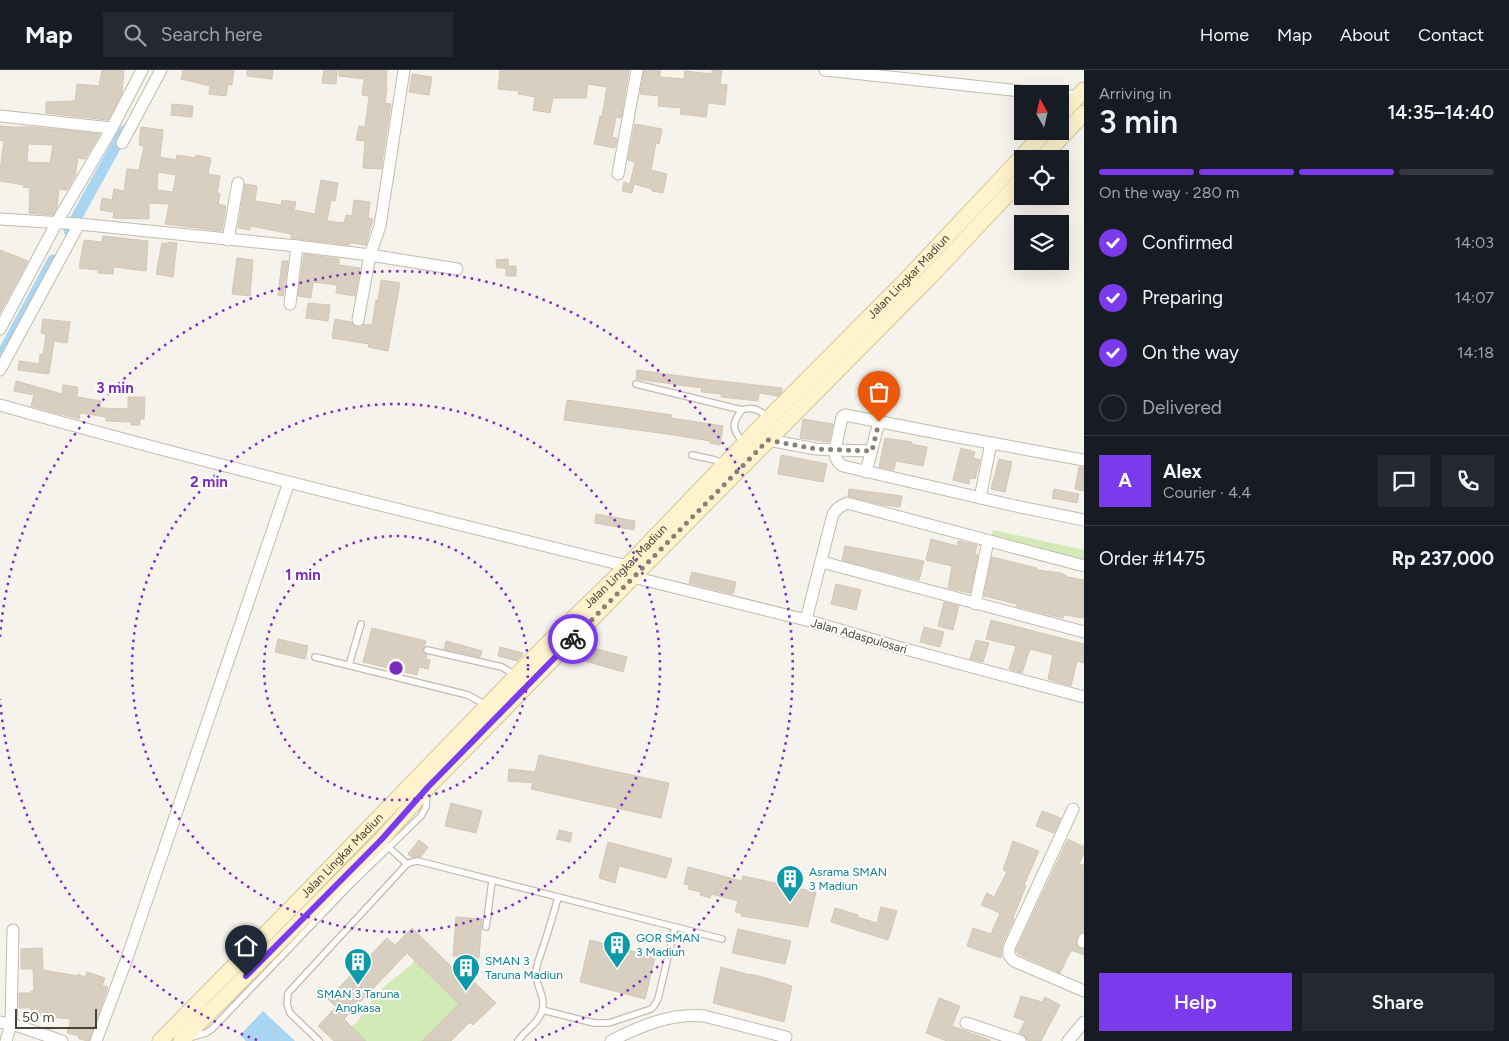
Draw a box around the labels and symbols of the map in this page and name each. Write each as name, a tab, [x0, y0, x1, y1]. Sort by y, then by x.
north arrow	[1014, 85, 1069, 140]
street label: Jalan Lingkar Madiun	[865, 231, 953, 322]
pin	[858, 371, 900, 422]
text: 3 min	[96, 379, 134, 397]
text: 2 min	[190, 473, 228, 491]
street label: Jalan Lingkar Madiun	[581, 521, 670, 611]
text: 1 min	[285, 566, 321, 584]
courier	[548, 614, 598, 664]
street label: Jalan Adaspulosari	[809, 616, 909, 656]
centre of rings	[387, 659, 405, 677]
street label: Jalan Lingkar Madiun	[298, 810, 386, 900]
building icon: Asrama SMAN 3 Madiun	[775, 864, 805, 903]
place label: Asrama SMAN 3 Madiun	[809, 865, 887, 893]
pin	[225, 925, 267, 976]
building icon: GOR SMAN 3 Madiun	[602, 930, 632, 969]
place label: GOR SMAN 3 Madiun	[636, 931, 700, 959]
building icon: SMAN 3 Taruna Angkasa	[343, 947, 373, 986]
building icon: SMAN 3 Taruna Madiun	[451, 953, 481, 992]
place label: SMAN 3 Taruna Madiun	[485, 954, 563, 982]
place label: SMAN 3 Taruna Angkasa	[317, 987, 399, 1015]
scale bar	[15, 1006, 98, 1029]

